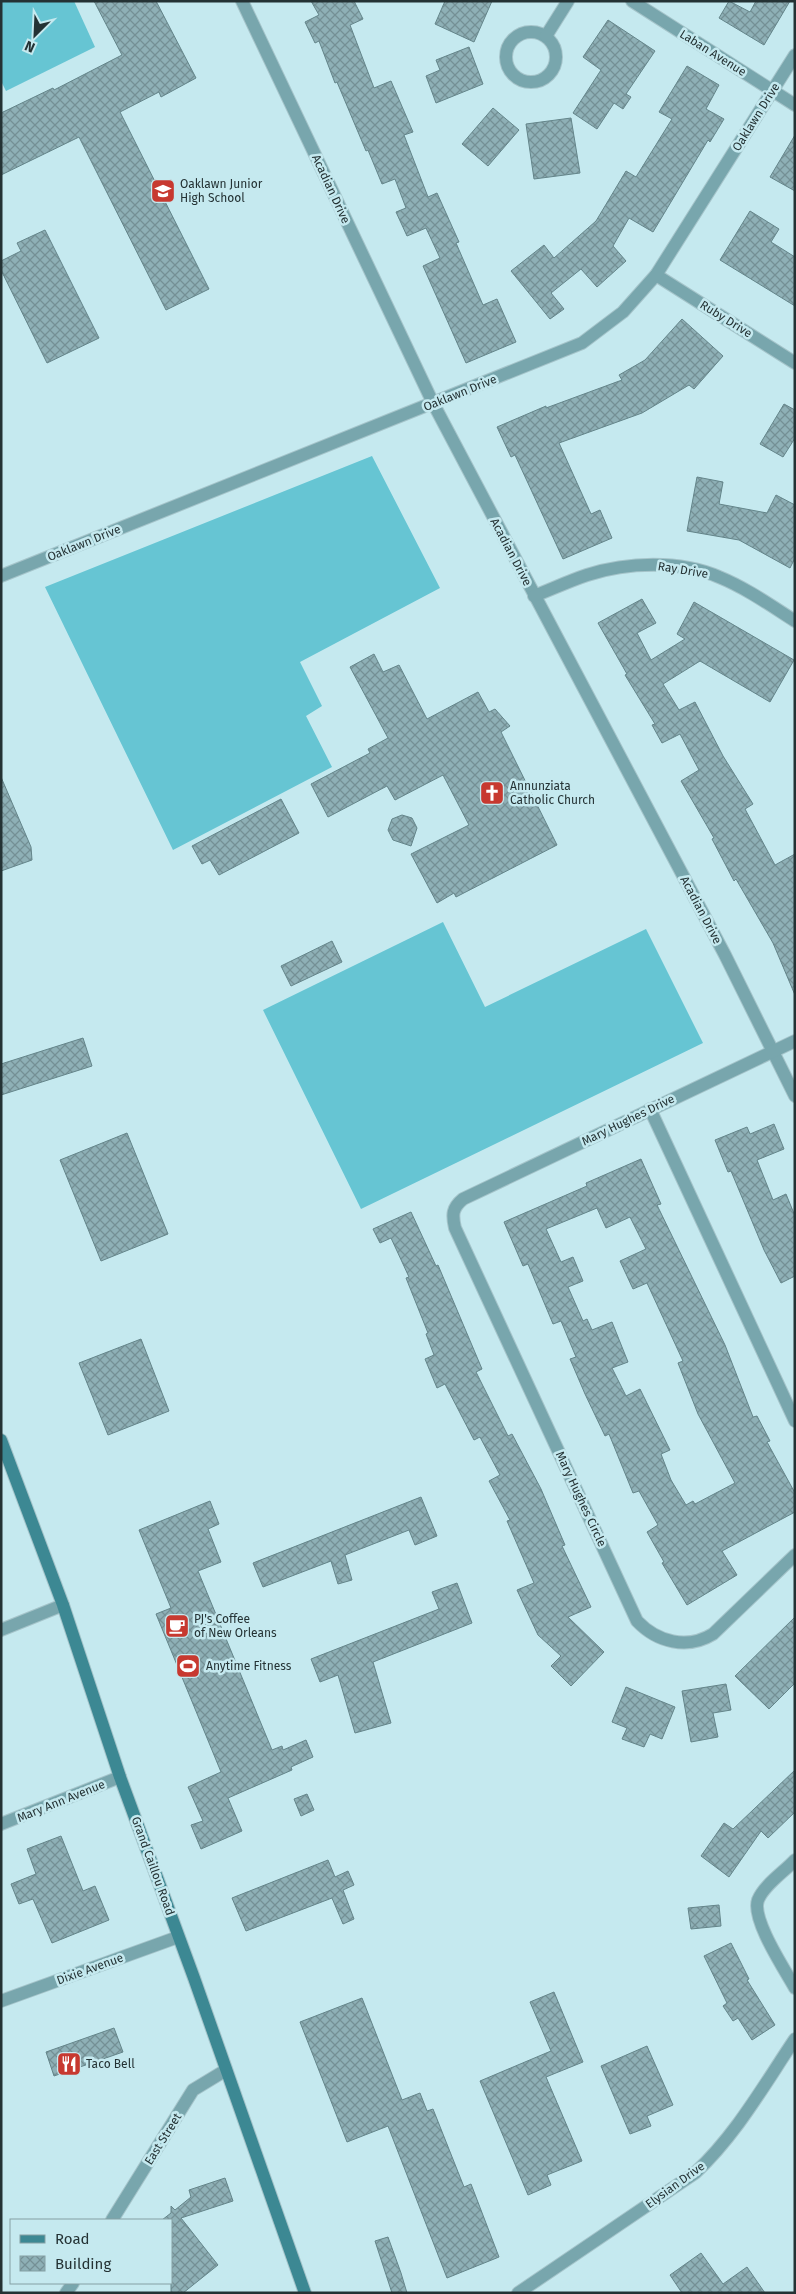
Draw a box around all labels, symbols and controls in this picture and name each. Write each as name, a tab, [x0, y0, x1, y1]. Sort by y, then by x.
north arrow	[10, 10, 60, 60]
street label: Laban Avenue	[677, 27, 749, 79]
text: N	[22, 37, 38, 56]
street label: Oaklawn Drive	[729, 80, 783, 154]
street label: Acadian Drive	[309, 152, 353, 226]
place label: Oaklawn Junior High School	[180, 177, 263, 205]
school or university icon: Oaklawn Junior High School	[150, 178, 176, 204]
street label: Ruby Drive	[697, 298, 755, 340]
street label: Oaklawn Drive	[421, 372, 499, 414]
street label: Acadian Drive	[487, 516, 535, 588]
street label: Oaklawn Drive	[45, 522, 123, 564]
street label: Ray Drive	[657, 559, 709, 581]
place label: Annunziata Catholic Church	[510, 779, 595, 807]
church icon: Annunziata Catholic Church	[479, 780, 505, 806]
street label: Acadian Drive	[677, 874, 725, 946]
street label: Mary Hughes Drive	[579, 1091, 677, 1149]
street label: Mary Hughes Circle	[553, 1449, 609, 1549]
place label: PJ's Coffee of New Orleans	[194, 1612, 277, 1640]
cafe icon: PJ's Coffee of New Orleans	[164, 1613, 190, 1639]
sports icon: Anytime Fitness	[175, 1653, 201, 1679]
place label: Anytime Fitness	[206, 1659, 292, 1673]
street label: Mary Ann Avenue	[15, 1777, 107, 1825]
street label: Grand Caillou Road	[129, 1815, 177, 1917]
street label: Dixie Avenue	[55, 1950, 125, 1988]
restaurant icon: Taco Bell	[56, 2051, 82, 2077]
place label: Taco Bell	[86, 2057, 135, 2071]
street label: East Street	[142, 2110, 185, 2167]
street label: Elysian Drive	[643, 2159, 707, 2211]
legend	[10, 2219, 172, 2284]
text: Road	[55, 2230, 90, 2248]
text: Building	[55, 2255, 111, 2273]

